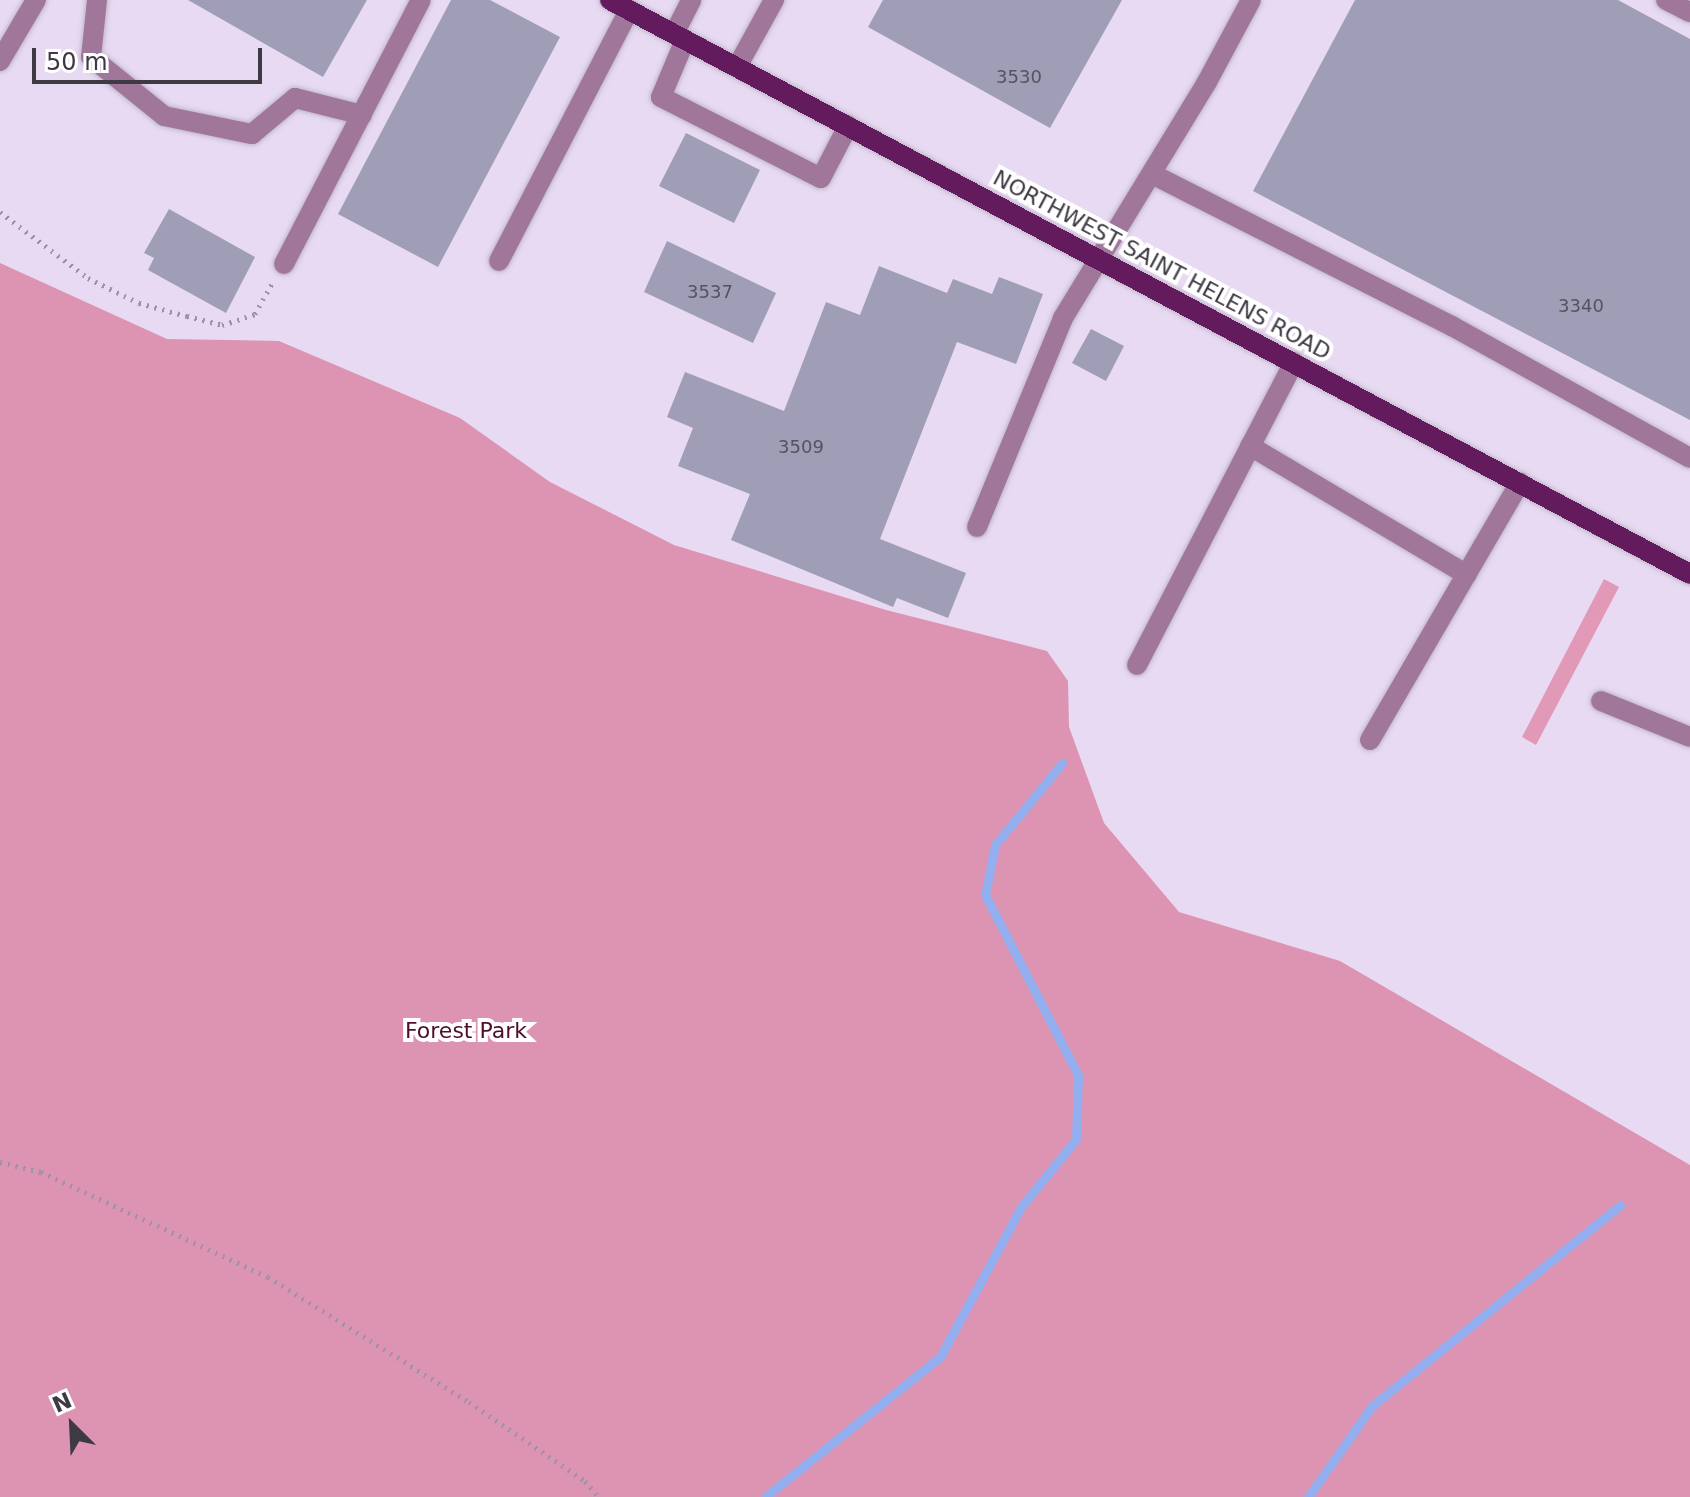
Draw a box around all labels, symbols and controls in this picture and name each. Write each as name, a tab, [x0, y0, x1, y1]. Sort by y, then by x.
scale bar	[36, 32, 266, 82]
text: 50 m	[46, 48, 108, 76]
house number: 3530	[996, 66, 1042, 88]
street label: NORTHWEST SAINT HELENS ROAD	[989, 164, 1335, 366]
house number: 3537	[687, 281, 733, 303]
house number: 3340	[1558, 295, 1604, 317]
house number: 3509	[778, 436, 824, 458]
park label: Forest Park	[405, 1018, 527, 1044]
north arrow	[32, 1385, 112, 1465]
text: N	[49, 1387, 76, 1418]

